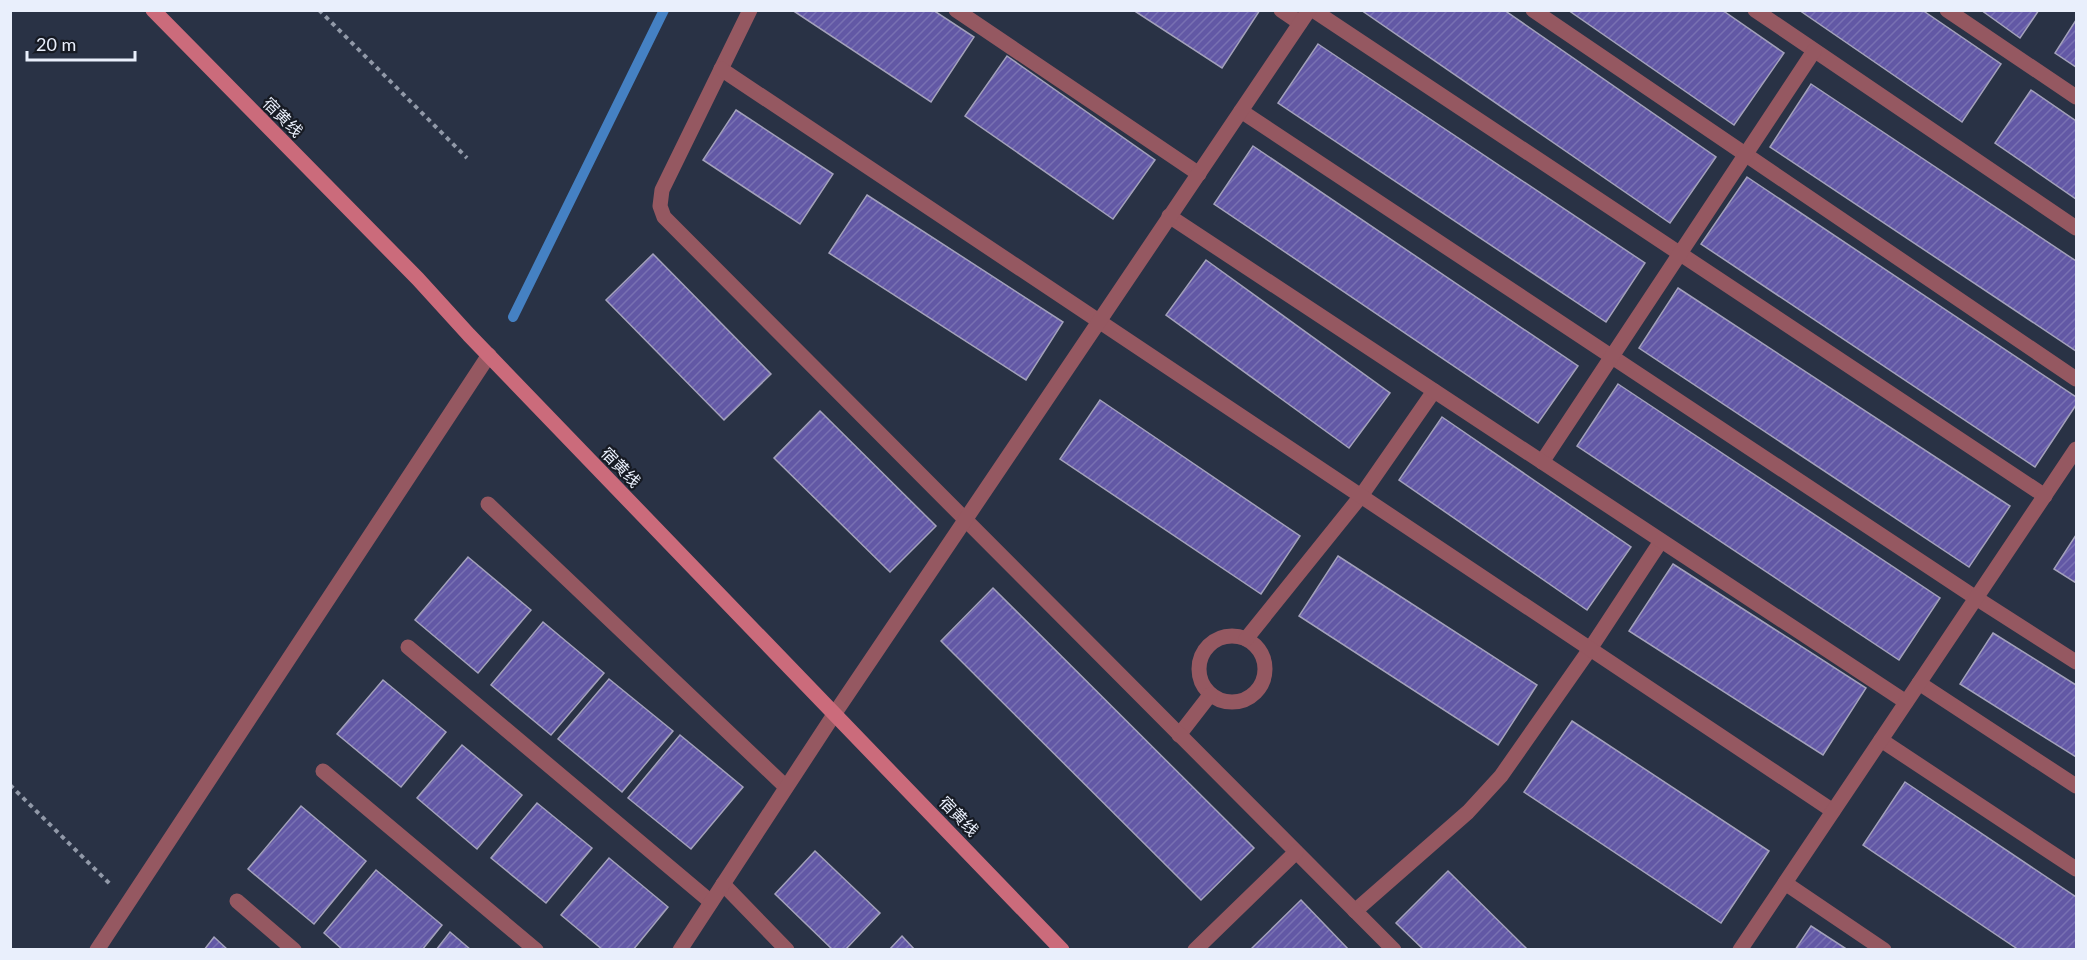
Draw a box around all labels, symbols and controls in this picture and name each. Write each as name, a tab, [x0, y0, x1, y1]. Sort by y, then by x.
scale bar	[27, 24, 135, 62]
text: 20 m	[36, 33, 76, 55]
street label: 宿黄线	[260, 93, 307, 140]
street label: 宿黄线	[598, 443, 645, 491]
street label: 宿黄线	[936, 792, 983, 840]

